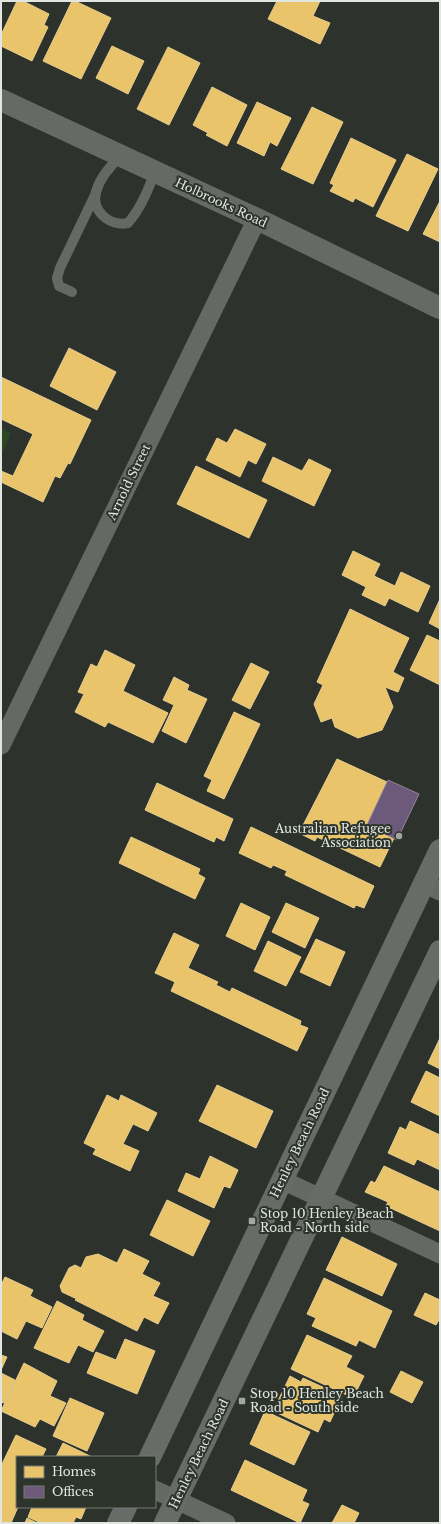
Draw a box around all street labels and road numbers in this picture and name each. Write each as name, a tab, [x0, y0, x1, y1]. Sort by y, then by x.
street label: Holbrooks Road	[173, 175, 270, 230]
street label: Arnold Street	[103, 441, 154, 523]
street label: Henley Beach Road	[266, 1086, 333, 1200]
street label: Henley Beach Road	[165, 1397, 232, 1511]

